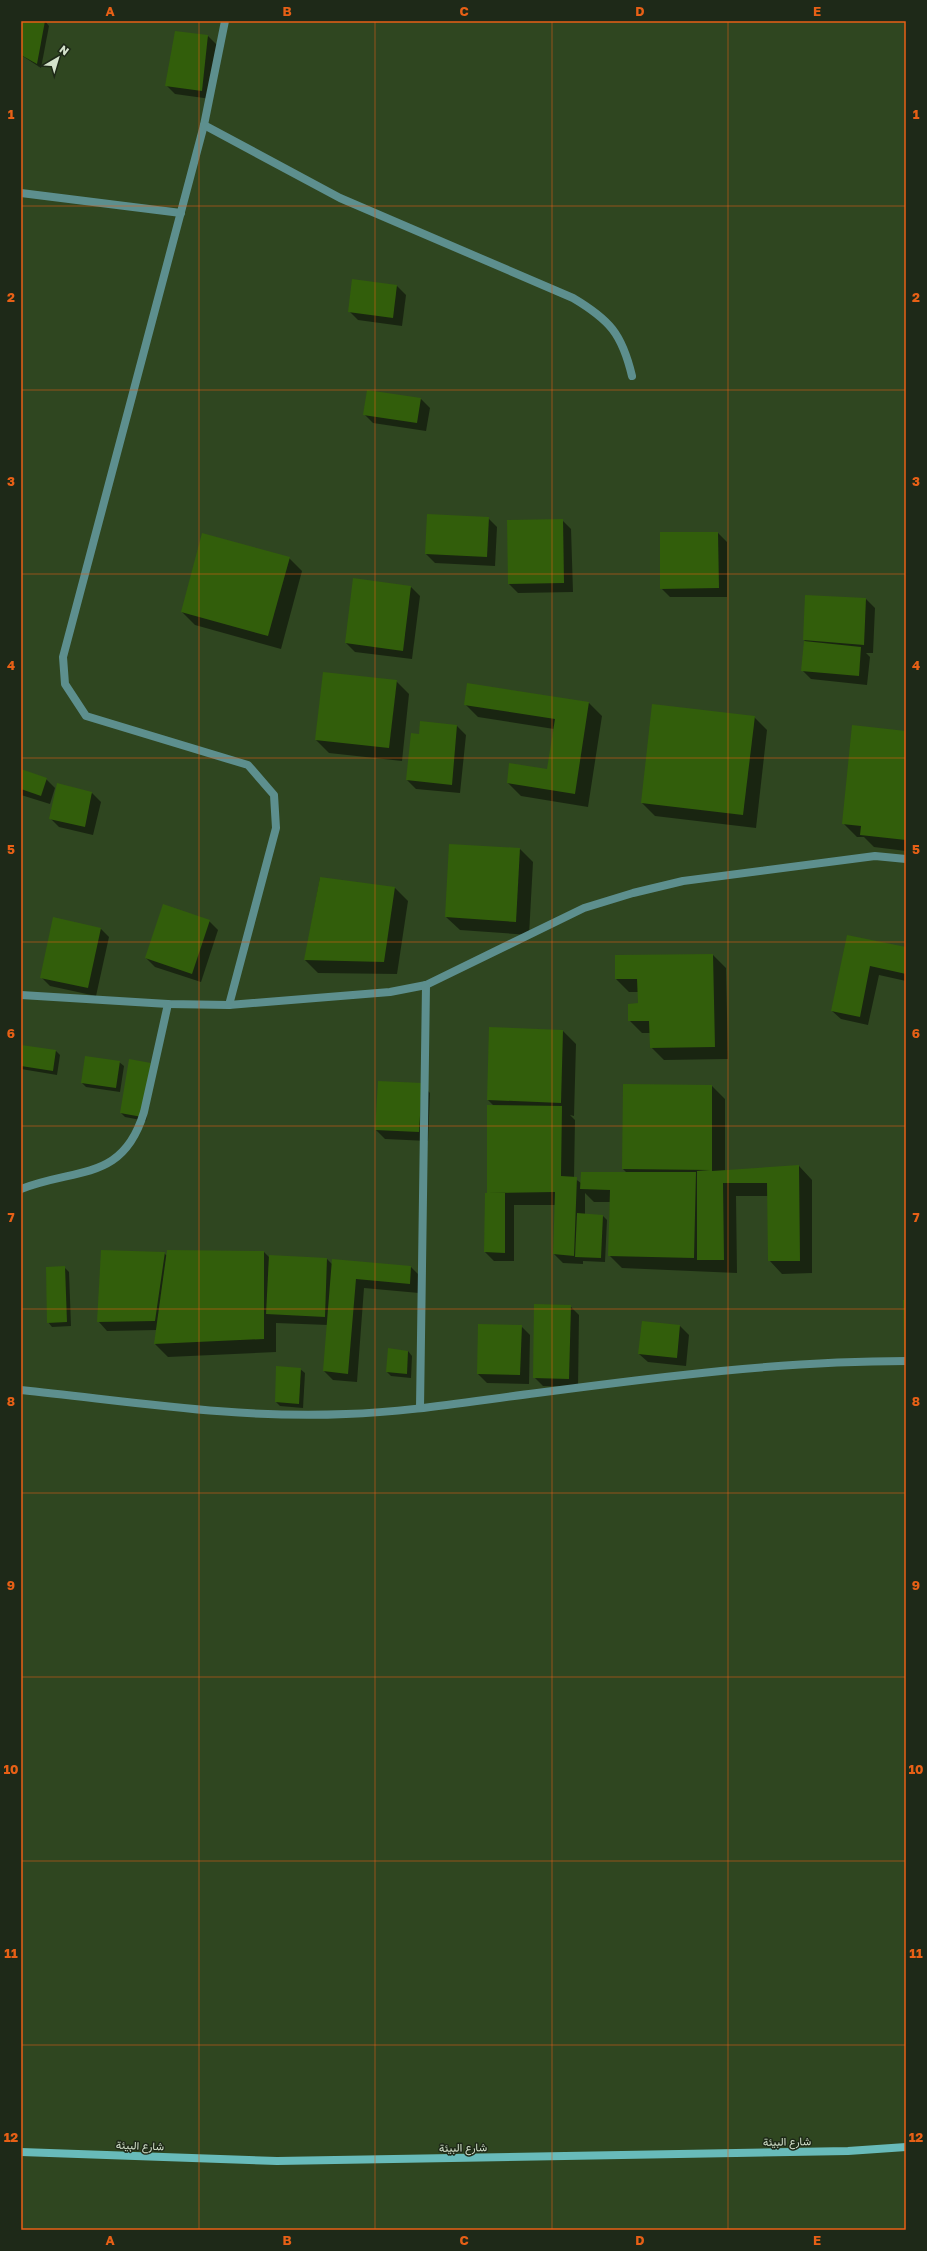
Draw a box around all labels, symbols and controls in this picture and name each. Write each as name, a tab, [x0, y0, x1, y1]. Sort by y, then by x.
text: A	[105, 3, 115, 19]
text: B	[282, 3, 292, 19]
text: C	[459, 3, 469, 19]
text: D	[635, 3, 645, 19]
text: E	[813, 3, 821, 19]
north arrow	[38, 38, 78, 78]
text: N	[57, 42, 72, 57]
text: 1	[8, 106, 15, 122]
text: 1	[913, 106, 920, 122]
text: 2	[7, 289, 15, 305]
text: 2	[912, 289, 920, 305]
text: 3	[7, 473, 15, 489]
text: 3	[912, 473, 920, 489]
text: 4	[7, 657, 15, 673]
text: 4	[912, 657, 920, 673]
text: 5	[7, 841, 15, 857]
text: 5	[912, 841, 920, 857]
text: 6	[7, 1025, 15, 1041]
text: 6	[912, 1025, 920, 1041]
text: 7	[7, 1209, 15, 1225]
text: 7	[912, 1209, 920, 1225]
text: 8	[7, 1393, 15, 1409]
text: 8	[912, 1393, 920, 1409]
text: 9	[7, 1577, 15, 1593]
text: 9	[912, 1577, 920, 1593]
text: 10	[3, 1761, 19, 1777]
text: 10	[908, 1761, 924, 1777]
text: 11	[4, 1945, 18, 1961]
text: 11	[909, 1945, 923, 1961]
text: 12	[4, 2129, 18, 2145]
text: 12	[909, 2129, 923, 2145]
street label: شارع البيئة	[763, 2134, 811, 2150]
street label: شارع البيئة	[116, 2138, 165, 2154]
street label: شارع البيئة	[439, 2140, 487, 2156]
text: A	[105, 2232, 115, 2248]
text: B	[282, 2232, 292, 2248]
text: C	[459, 2232, 469, 2248]
text: D	[635, 2232, 645, 2248]
text: E	[813, 2232, 821, 2248]

